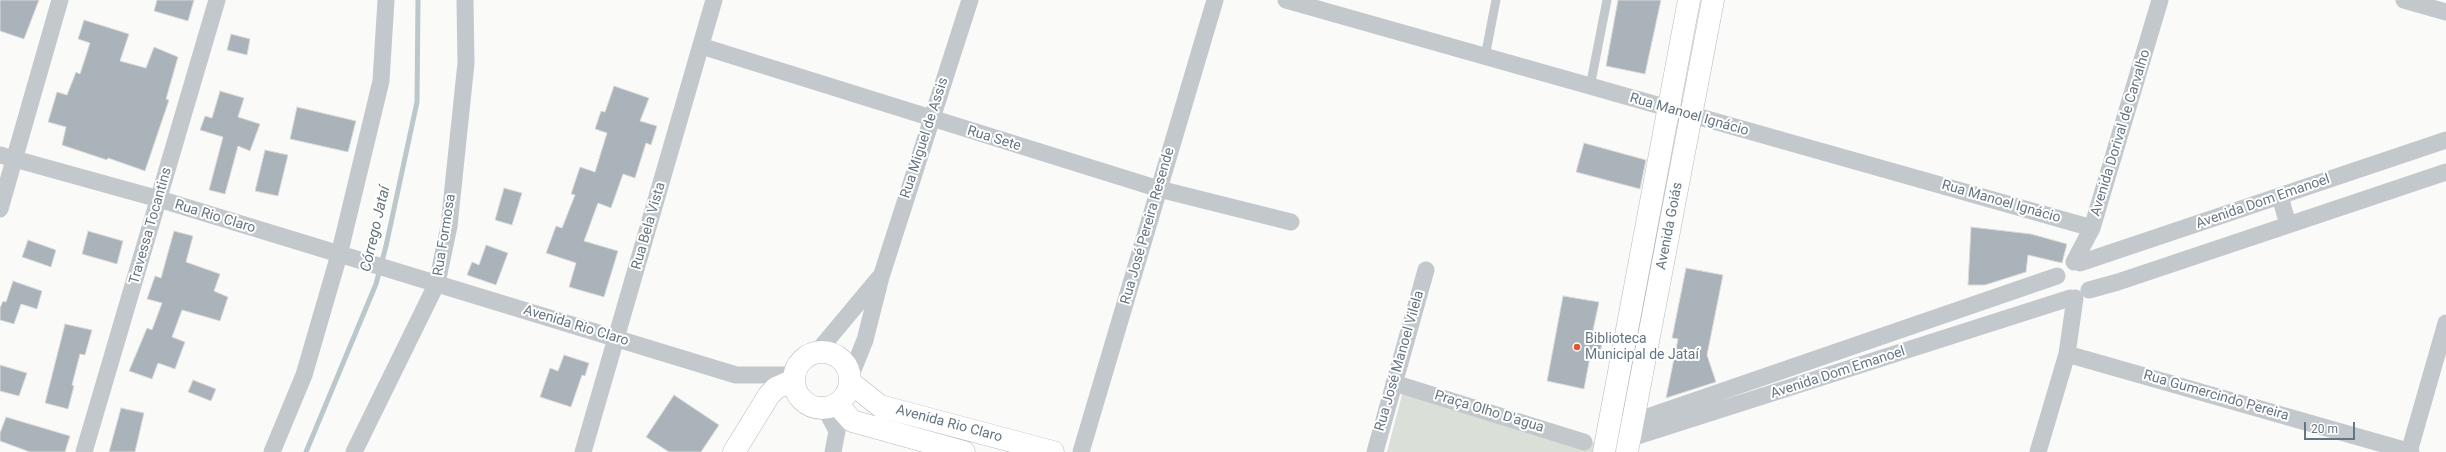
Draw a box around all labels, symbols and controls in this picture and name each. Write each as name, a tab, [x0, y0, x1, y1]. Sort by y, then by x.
street label: Avenida Dorival de Carvalho	[2088, 48, 2154, 218]
street label: Rua Miguel de Assis	[898, 76, 952, 200]
street label: Rua Manoel Ignácio	[1628, 90, 1750, 140]
street label: Rua Sete	[965, 123, 1023, 155]
street label: Rua José Pereira Resende	[1118, 146, 1178, 306]
street label: Travessa Tocantins	[126, 166, 176, 286]
street label: Avenida Dom Emanoel	[2194, 171, 2332, 233]
street label: Rua Manoel Ignácio	[1940, 177, 2062, 227]
street label: Rua Bela Vista	[629, 181, 669, 271]
street label: Avenida Goiás	[1653, 181, 1687, 271]
water label: Córrego Jataí	[357, 184, 395, 274]
street label: Rua Formosa	[430, 193, 460, 277]
street label: Rua Rio Claro	[173, 197, 257, 237]
street label: Rua José Manoel Vilela	[1372, 289, 1428, 433]
street label: Avenida Rio Claro	[521, 302, 631, 350]
place label: Biblioteca Municipal de Jataí	[1585, 331, 1699, 364]
marker: Biblioteca Municipal de Jataí	[1572, 342, 1582, 352]
street label: Avenida Dom Emanoel	[1769, 343, 1907, 403]
street label: Rua Gumercindo Pereira	[2141, 367, 2291, 425]
street label: Praça Olho D'agua	[1432, 387, 1546, 437]
street label: Avenida Rio Claro	[894, 402, 1004, 446]
scale bar	[2306, 414, 2357, 440]
text: 20 m	[2311, 422, 2338, 436]

